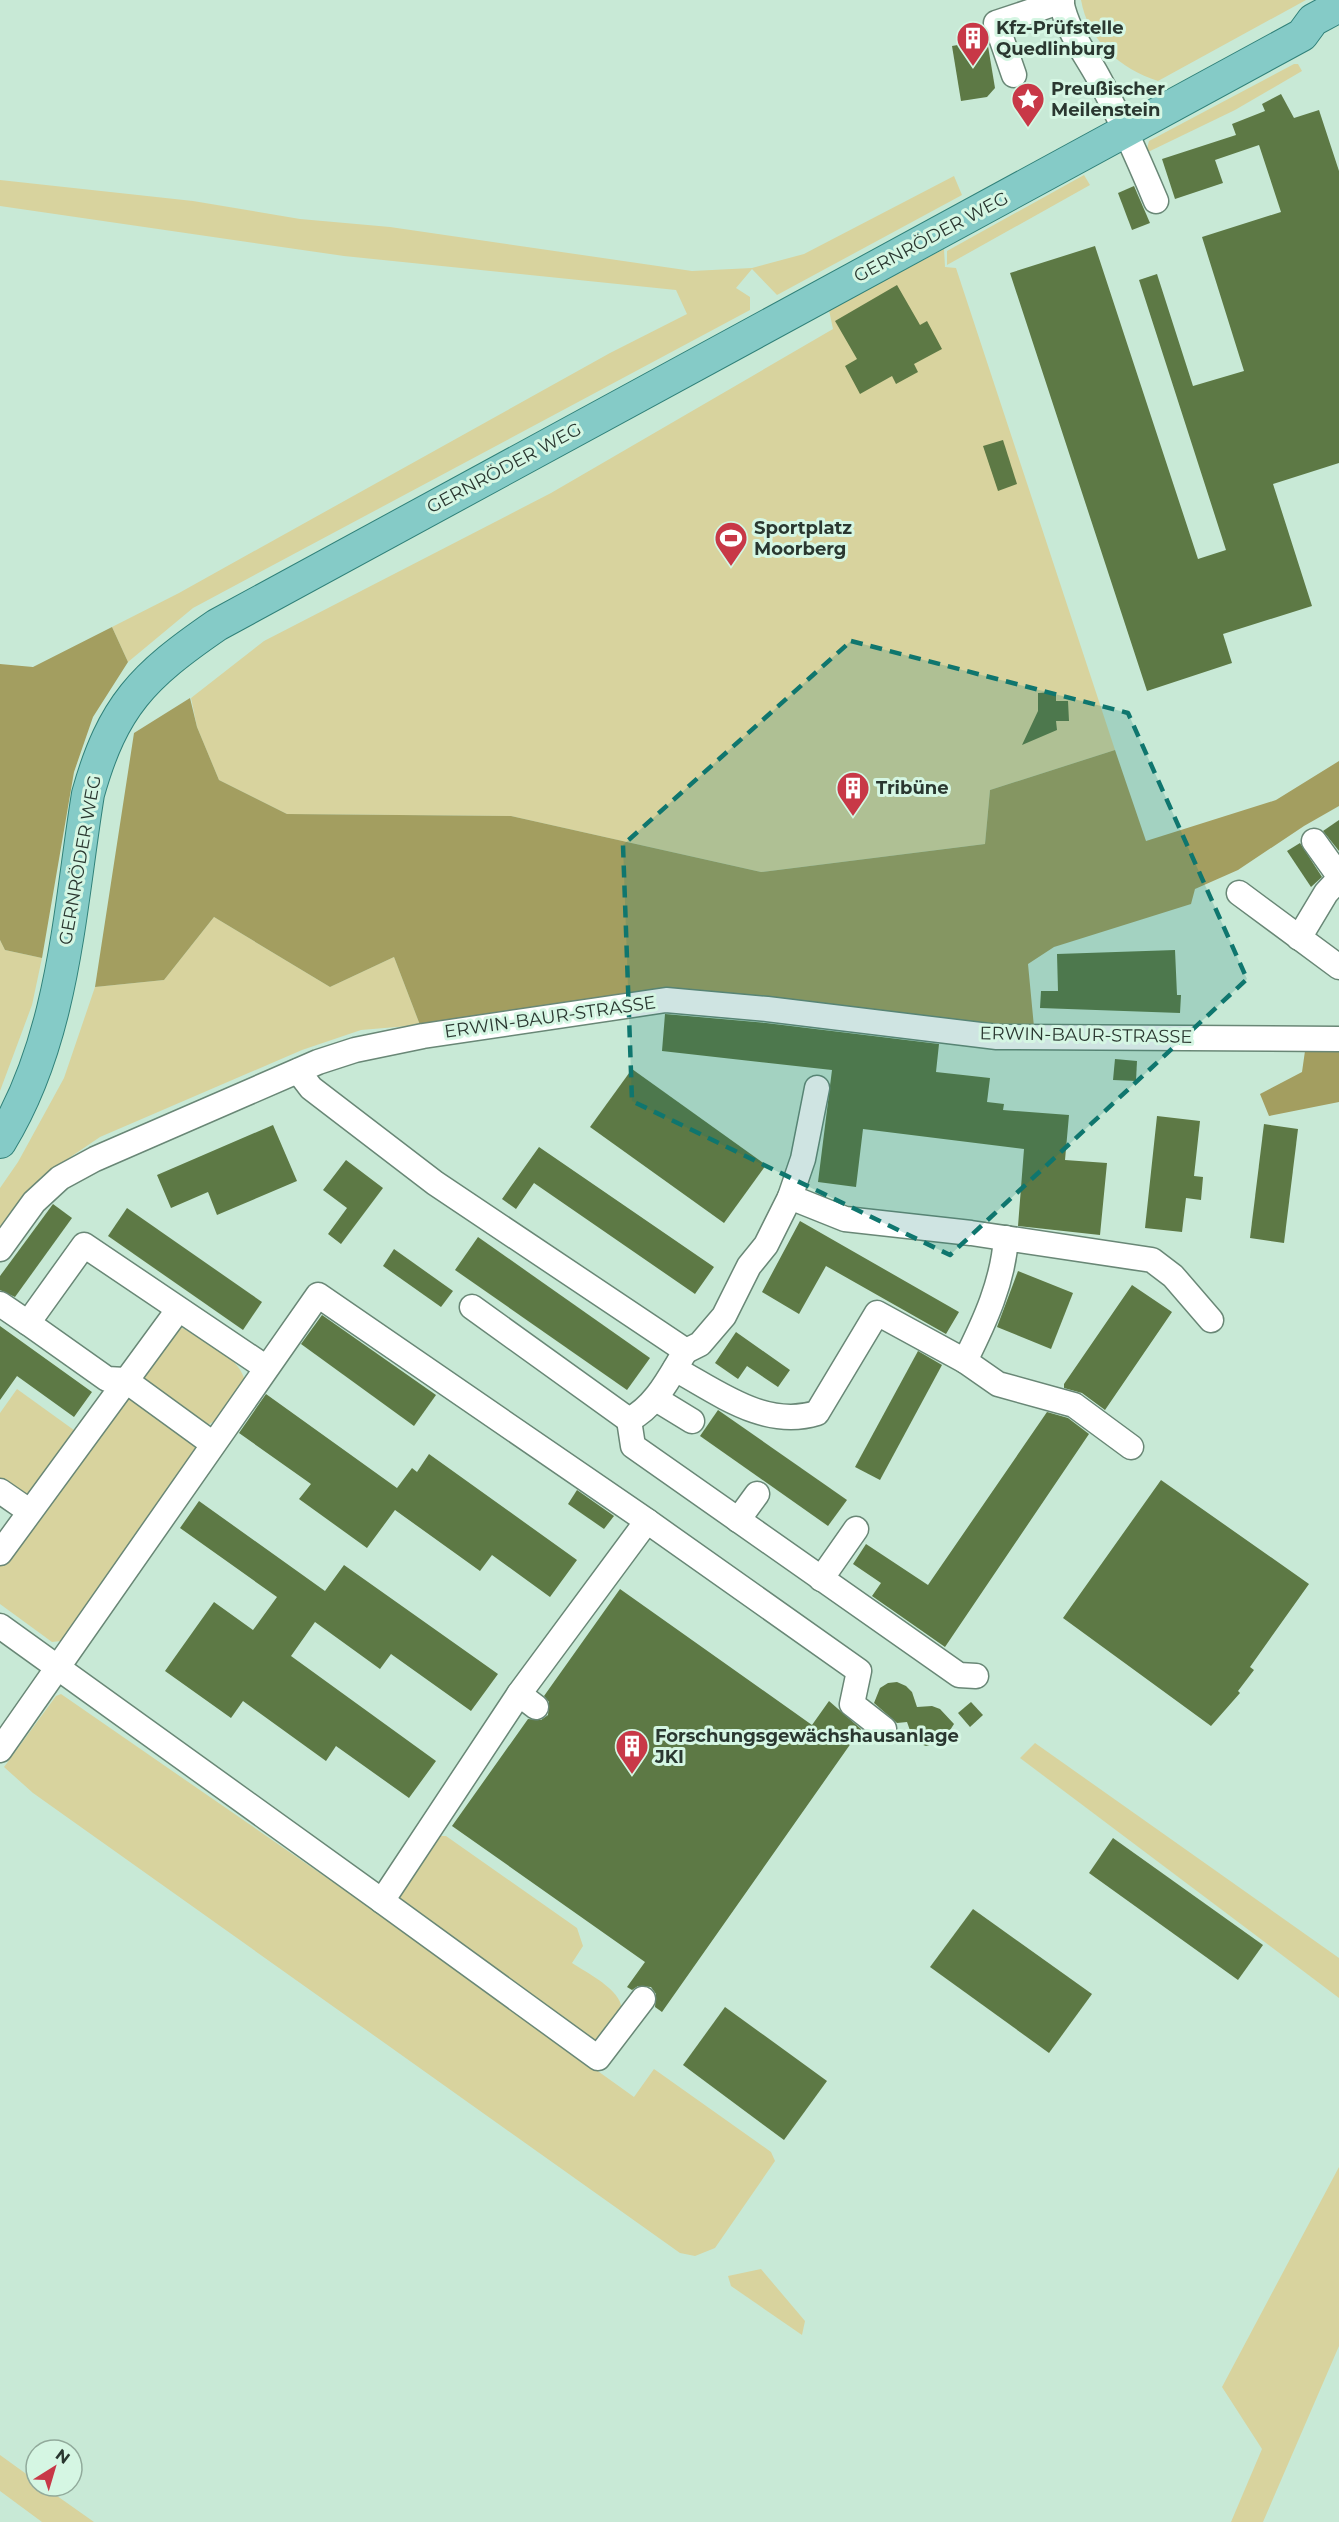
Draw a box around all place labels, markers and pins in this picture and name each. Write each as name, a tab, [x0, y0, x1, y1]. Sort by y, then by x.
place label: Kfz-Prüfstelle Quedlinburg	[996, 17, 1124, 60]
building icon: Kfz-Prüfstelle Quedlinburg	[955, 20, 991, 67]
place label: Preußischer Meilenstein	[1051, 78, 1165, 121]
place icon: Preußischer Meilenstein	[1010, 81, 1046, 128]
place label: Sportplatz Moorberg	[754, 517, 852, 560]
sports icon: Sportplatz Moorberg	[713, 520, 749, 567]
building icon: Tribüne	[835, 770, 871, 817]
place label: Tribüne	[876, 777, 949, 799]
place label: Forschungsgewächshausanlage JKI	[654, 1725, 959, 1768]
building icon: Forschungsgewächshausanlage JKI	[614, 1728, 650, 1775]

